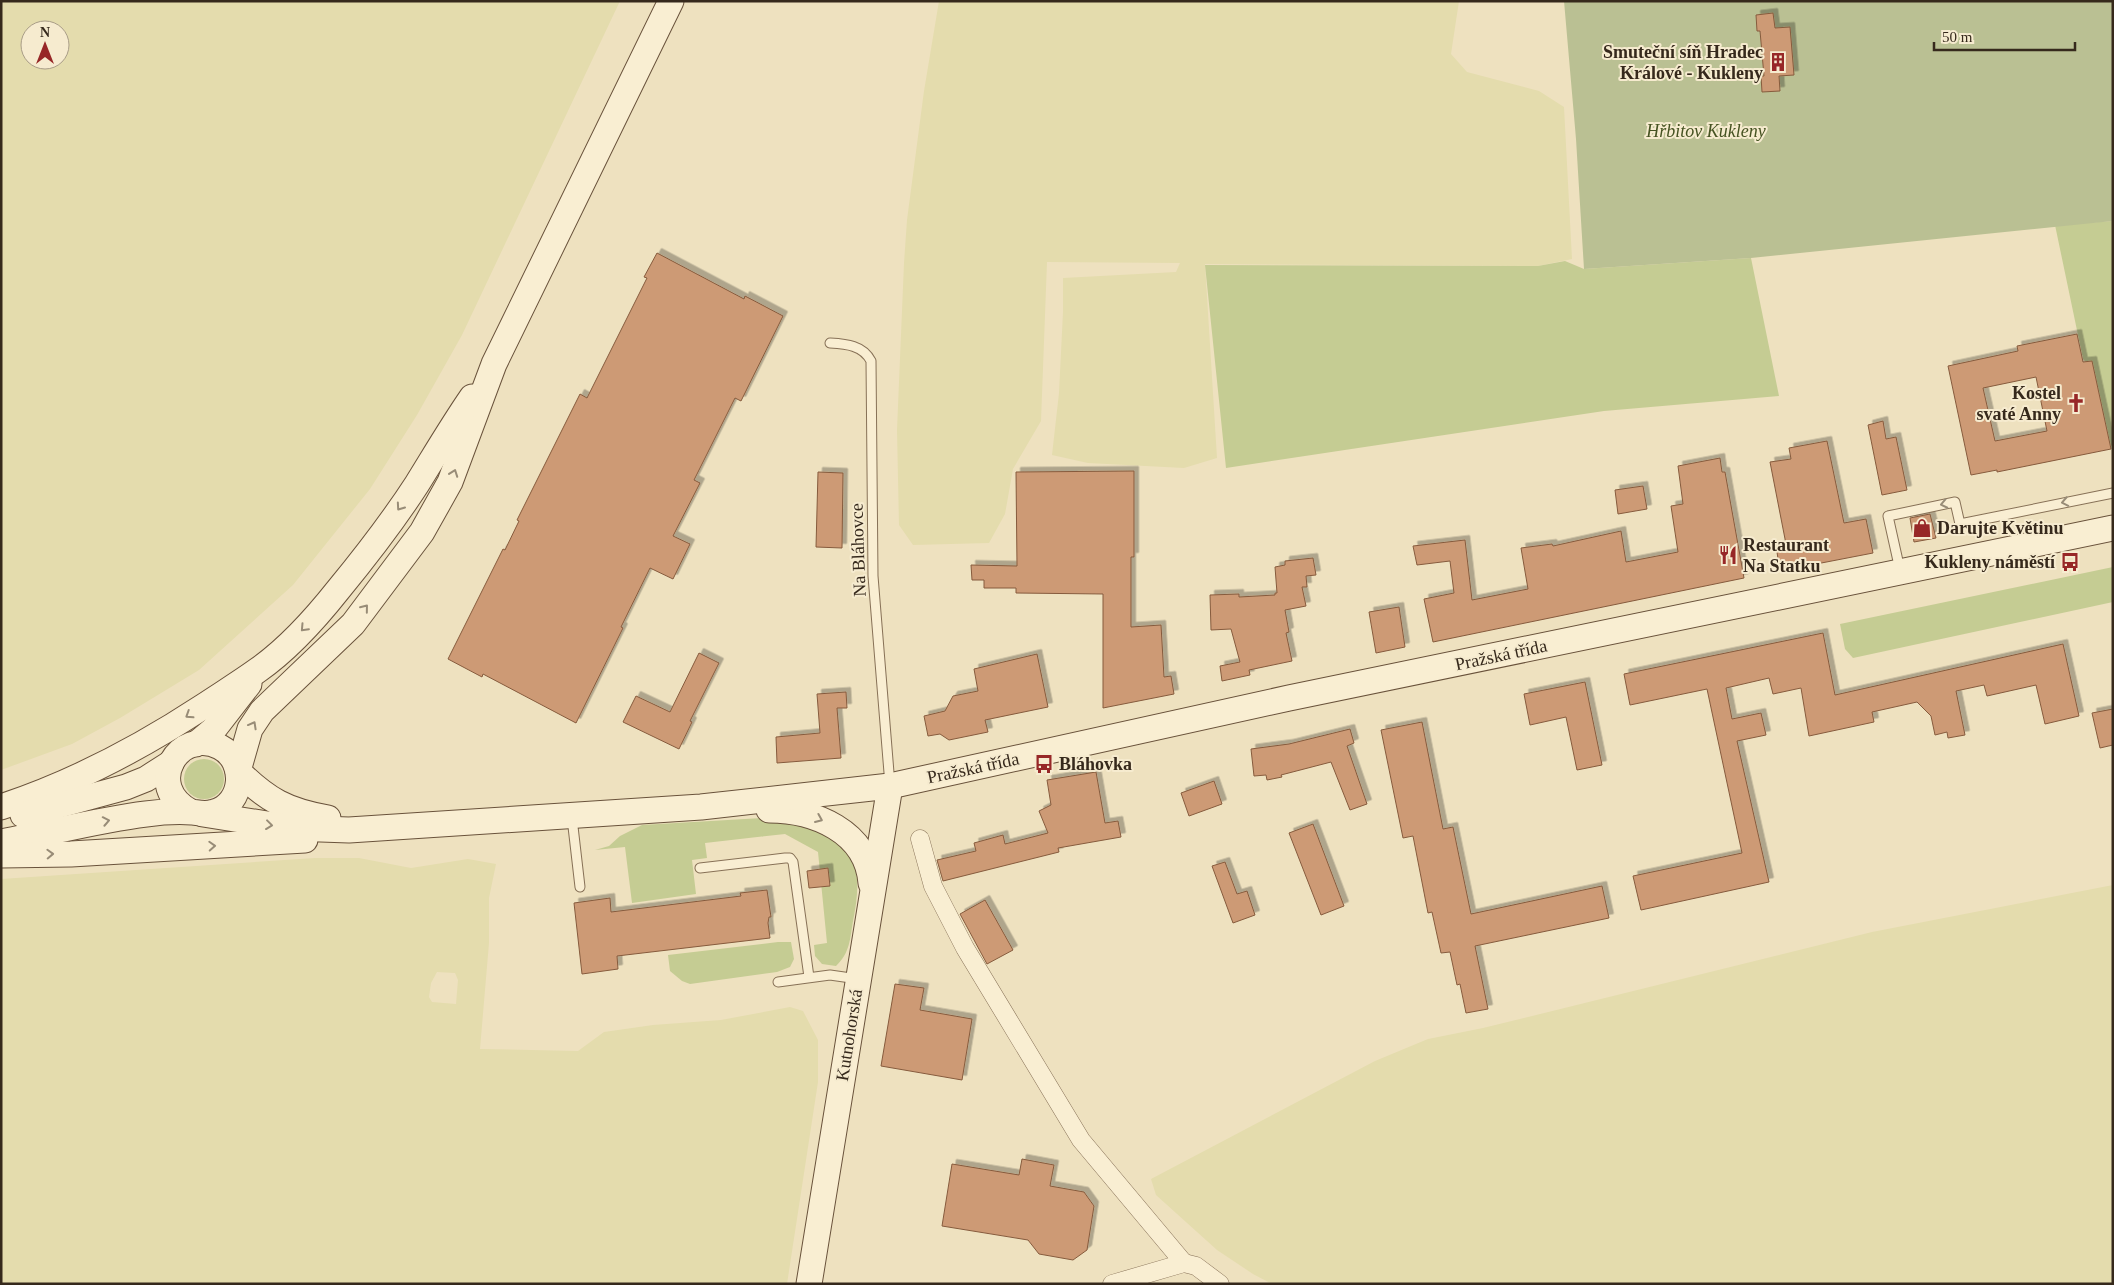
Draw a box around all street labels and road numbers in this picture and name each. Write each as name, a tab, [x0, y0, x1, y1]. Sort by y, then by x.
street label: Na Bláhovce	[846, 503, 870, 597]
street label: Pražská třída	[1453, 636, 1549, 674]
street label: Pražská třída	[925, 749, 1021, 787]
street label: Kutnohorská	[832, 988, 866, 1082]

